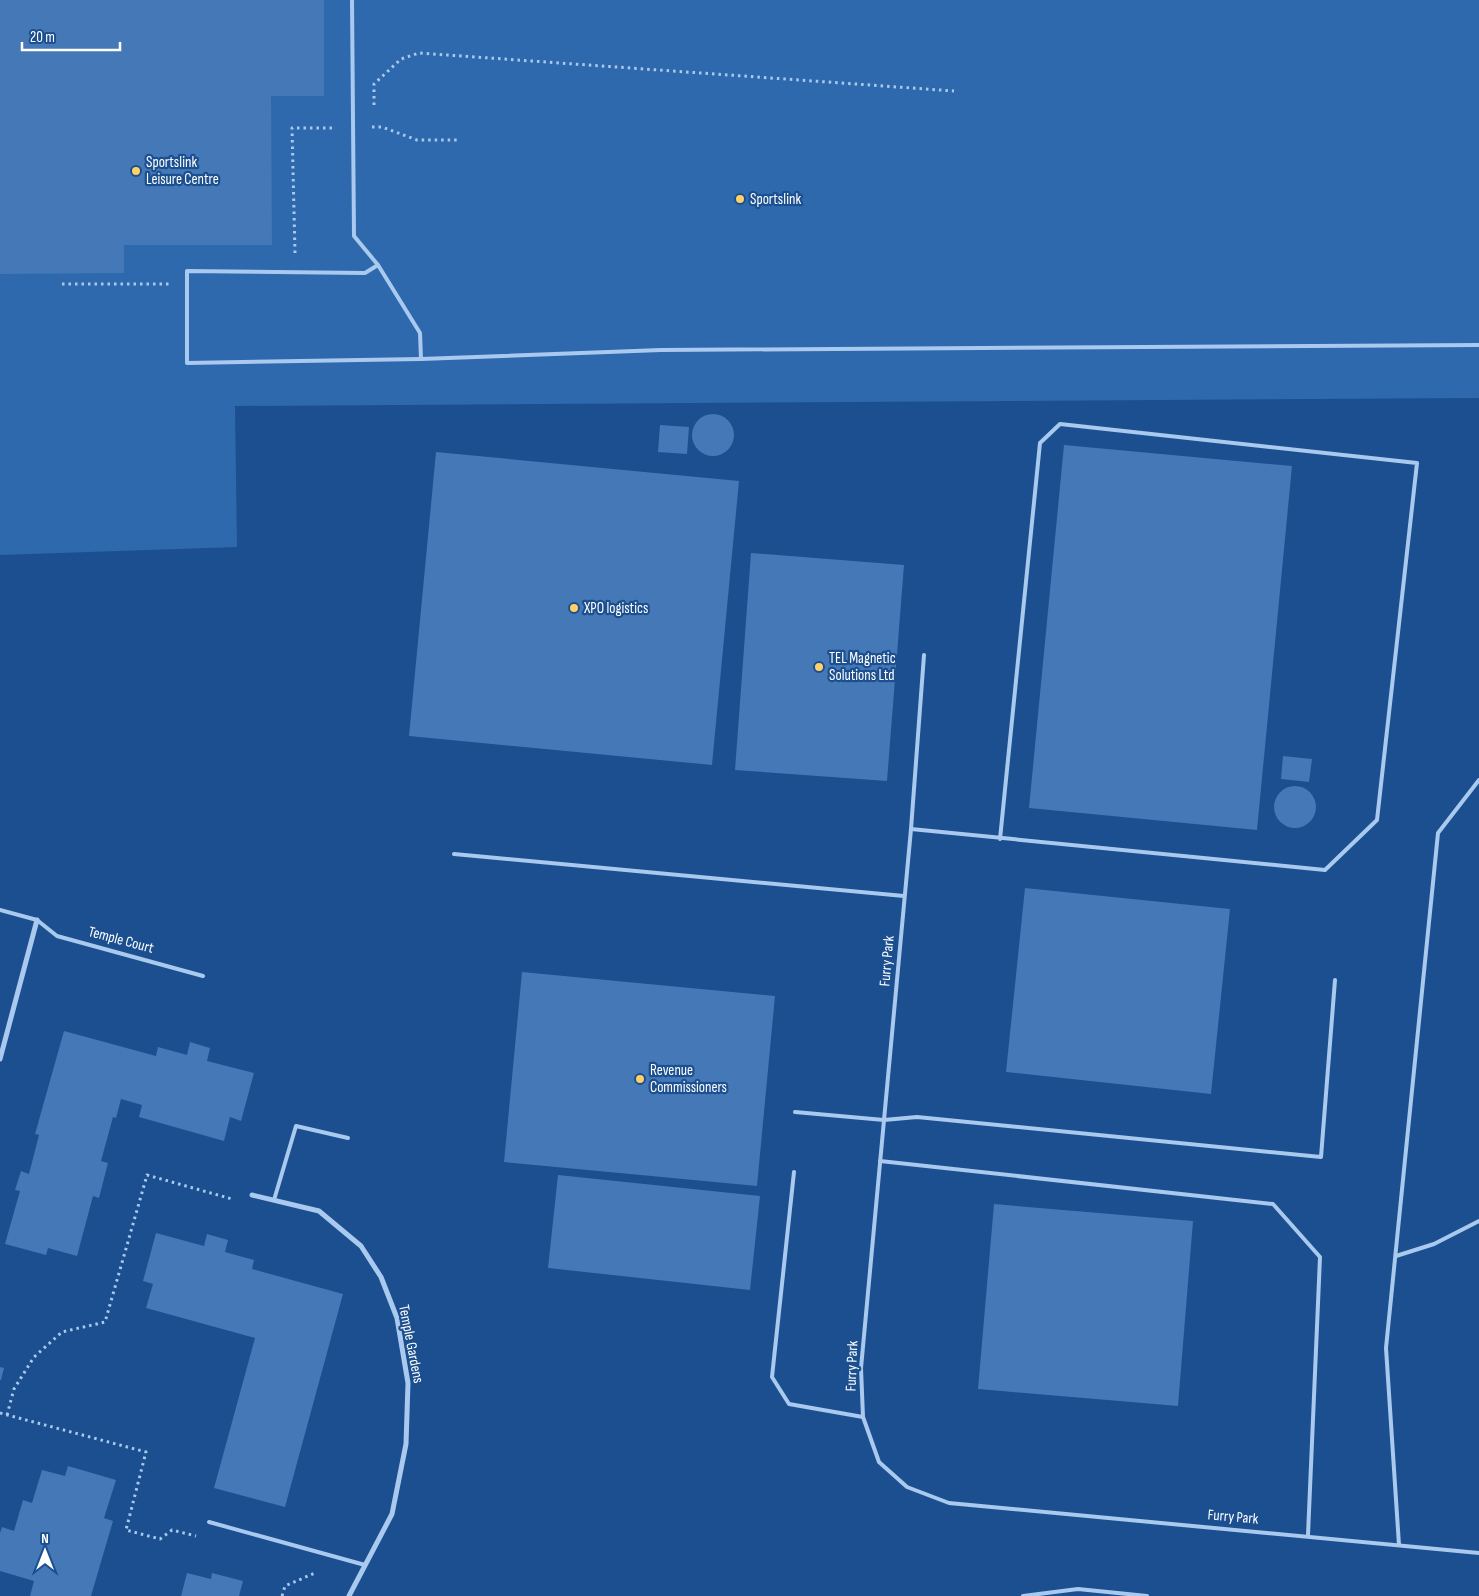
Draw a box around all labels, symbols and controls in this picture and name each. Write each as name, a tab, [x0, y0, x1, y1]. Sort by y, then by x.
scale bar	[22, 20, 120, 52]
text: 20 m	[30, 28, 55, 47]
place label: Sportslink Leisure Centre	[146, 153, 219, 189]
marker: Sportslink Leisure Centre	[130, 165, 142, 177]
place label: Sportslink	[750, 190, 802, 209]
marker: Sportslink	[734, 193, 746, 205]
place label: XPO logistics	[583, 599, 648, 618]
marker: XPO logistics	[568, 602, 580, 614]
place label: TEL Magnetic Solutions Ltd	[829, 649, 896, 685]
marker: TEL Magnetic Solutions Ltd	[813, 661, 825, 673]
street label: Temple Court	[86, 922, 156, 958]
street label: Furry Park	[875, 935, 899, 987]
place label: Revenue Commissioners	[650, 1061, 727, 1097]
marker: Revenue Commissioners	[634, 1073, 646, 1085]
street label: Temple Gardens	[394, 1303, 428, 1385]
street label: Furry Park	[842, 1340, 862, 1392]
street label: Furry Park	[1207, 1505, 1259, 1529]
north arrow	[20, 1526, 70, 1576]
text: N	[41, 1530, 49, 1547]

